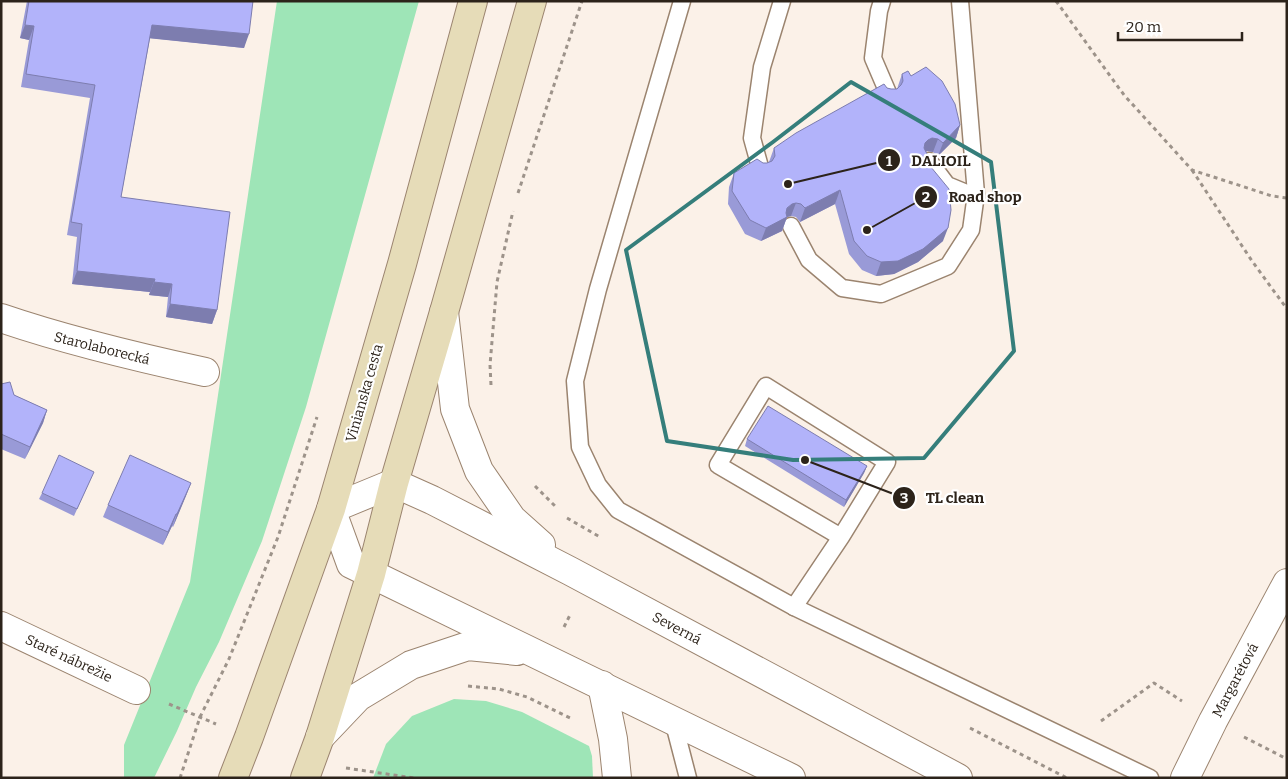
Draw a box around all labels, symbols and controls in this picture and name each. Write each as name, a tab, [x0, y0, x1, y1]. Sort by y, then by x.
scale bar	[1118, 10, 1242, 42]
text: 20 m	[1126, 18, 1162, 36]
callout: DALIOIL	[877, 145, 981, 175]
text: 1	[886, 152, 893, 170]
text: DALIOIL	[911, 152, 971, 170]
callout: Road shop	[914, 182, 1032, 212]
text: 2	[922, 188, 930, 206]
text: Road shop	[948, 188, 1022, 206]
street label: Starolaborecká	[52, 328, 152, 369]
street label: Vinianska cesta	[342, 342, 387, 444]
callout: TL clean	[891, 483, 995, 513]
text: 3	[900, 489, 908, 507]
text: TL clean	[926, 489, 985, 507]
street label: Severná	[649, 609, 704, 649]
street label: Staré nábrežie	[23, 631, 115, 686]
street label: Margarétová	[1209, 640, 1262, 720]

